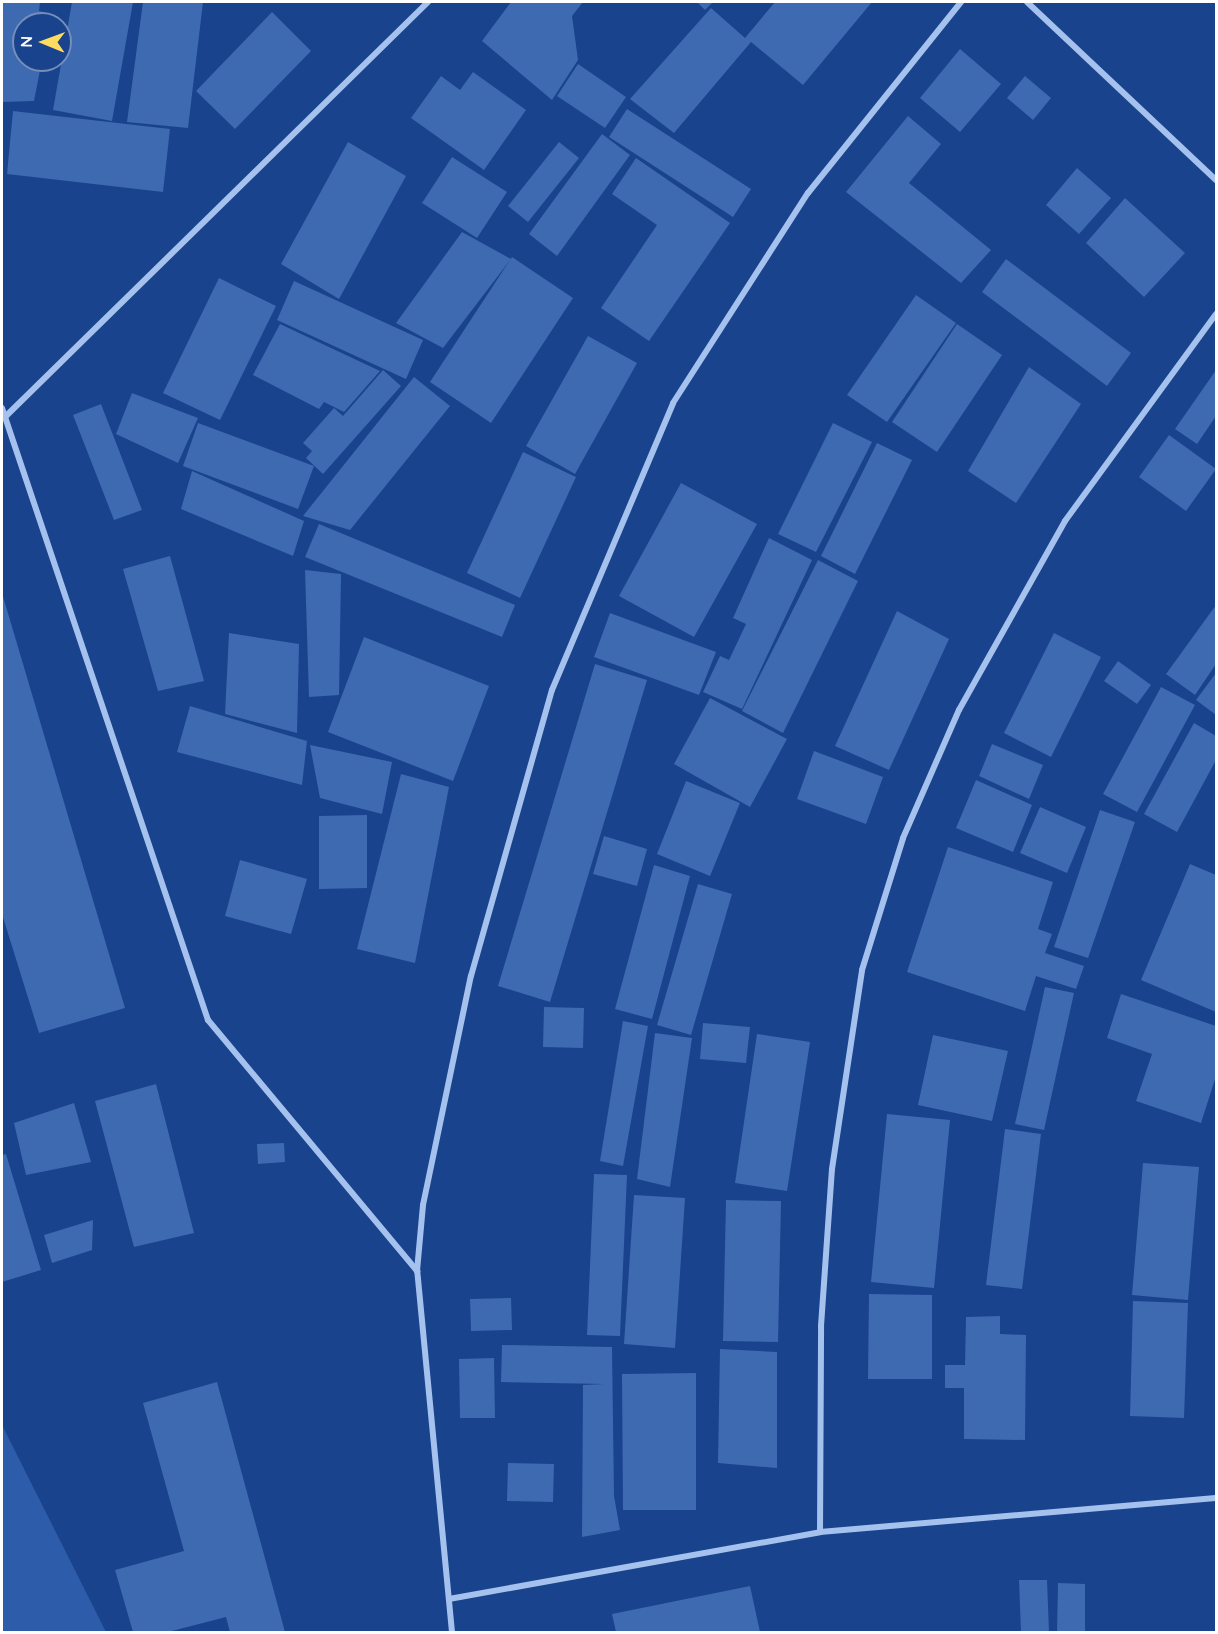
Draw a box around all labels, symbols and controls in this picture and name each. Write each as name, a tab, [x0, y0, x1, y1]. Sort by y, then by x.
north arrow	[12, 12, 72, 72]
text: N	[16, 36, 36, 48]

